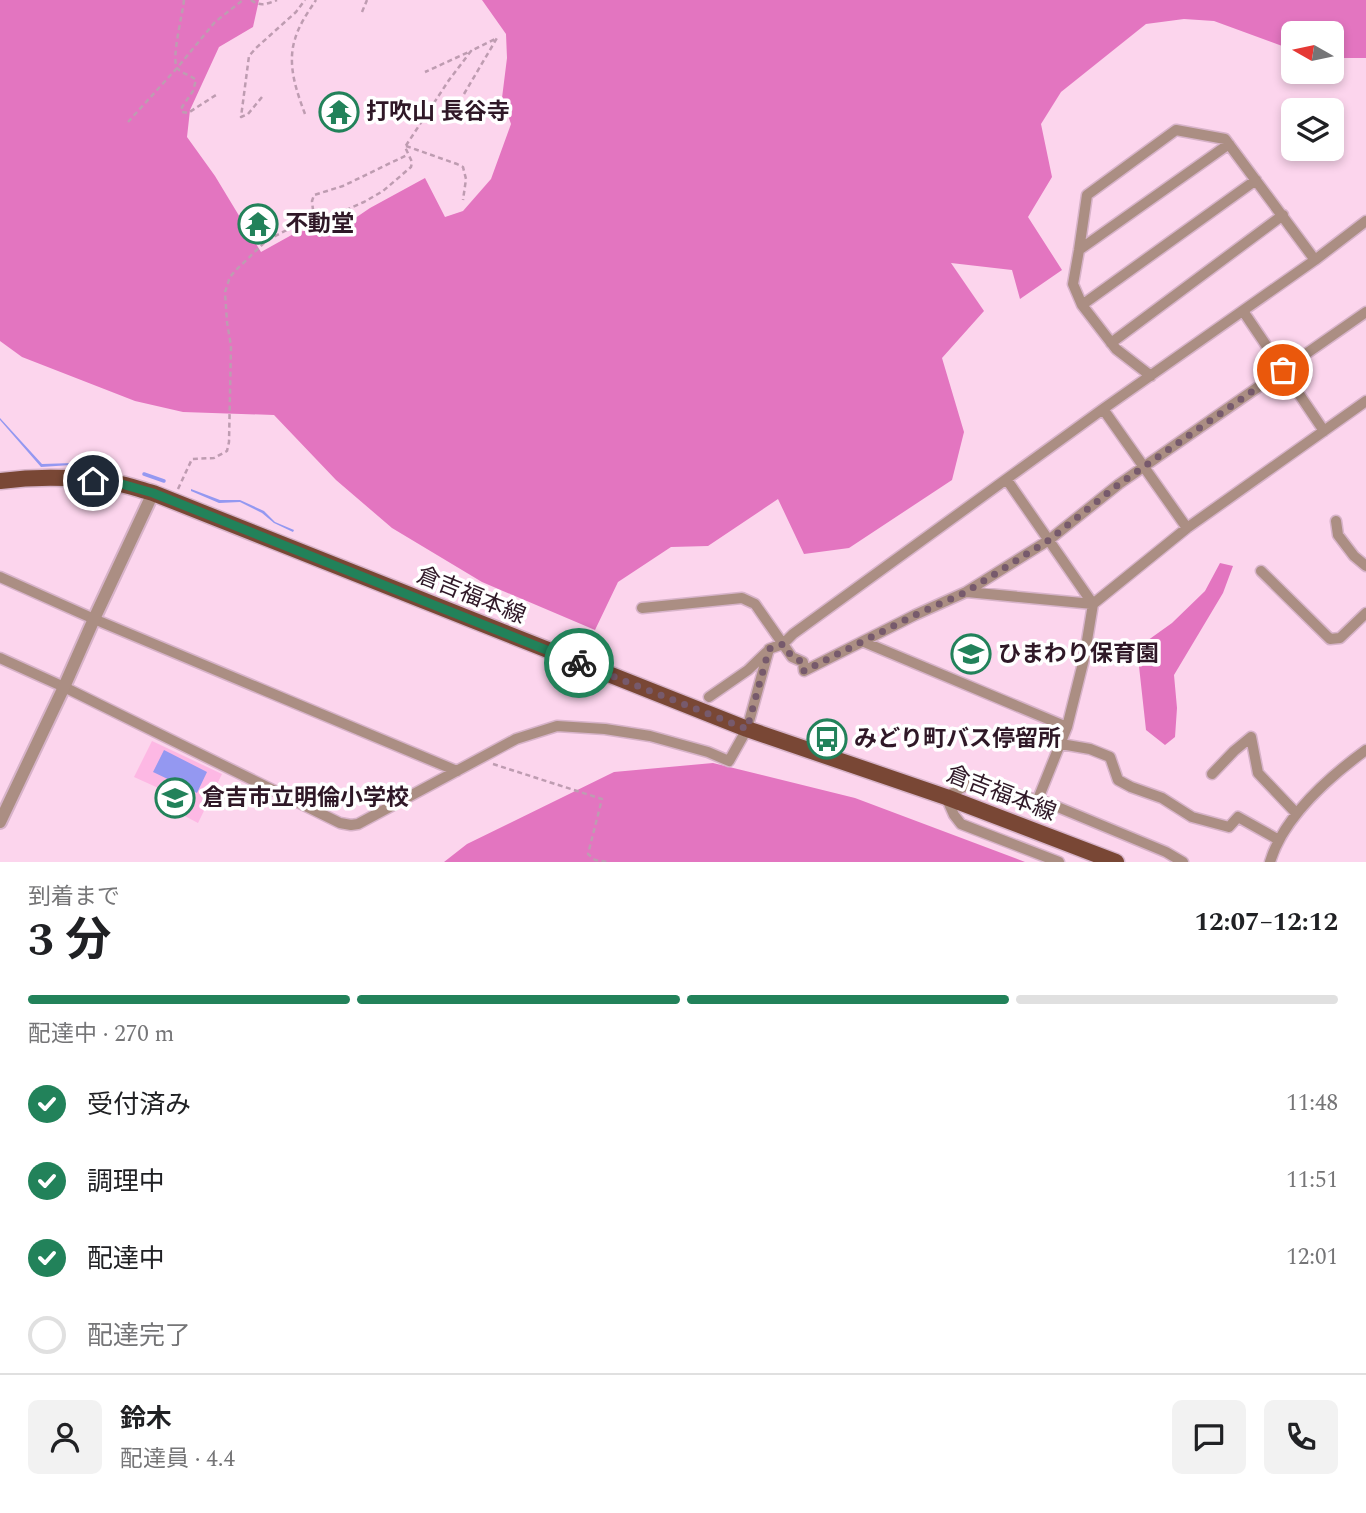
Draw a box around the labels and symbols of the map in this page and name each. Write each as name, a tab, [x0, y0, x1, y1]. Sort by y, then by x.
north arrow	[1281, 21, 1344, 84]
temple icon: 打吹山 長谷寺	[318, 91, 360, 133]
place label: 打吹山 長谷寺	[366, 95, 510, 130]
temple icon: 不動堂	[237, 203, 279, 245]
place label: 不動堂	[285, 207, 354, 242]
pin	[1253, 340, 1313, 400]
pin	[63, 451, 123, 511]
street label: 倉吉福本線	[411, 558, 531, 634]
courier	[544, 628, 614, 698]
school or university icon: ひまわり保育園	[950, 633, 992, 675]
place label: ひまわり保育園	[998, 637, 1159, 672]
bus stop icon: みどり町バス停留所	[806, 718, 848, 760]
place label: みどり町バス停留所	[854, 722, 1061, 757]
street label: 倉吉福本線	[941, 757, 1061, 831]
school or university icon: 倉吉市立明倫小学校	[154, 777, 196, 819]
place label: 倉吉市立明倫小学校	[202, 781, 409, 816]

